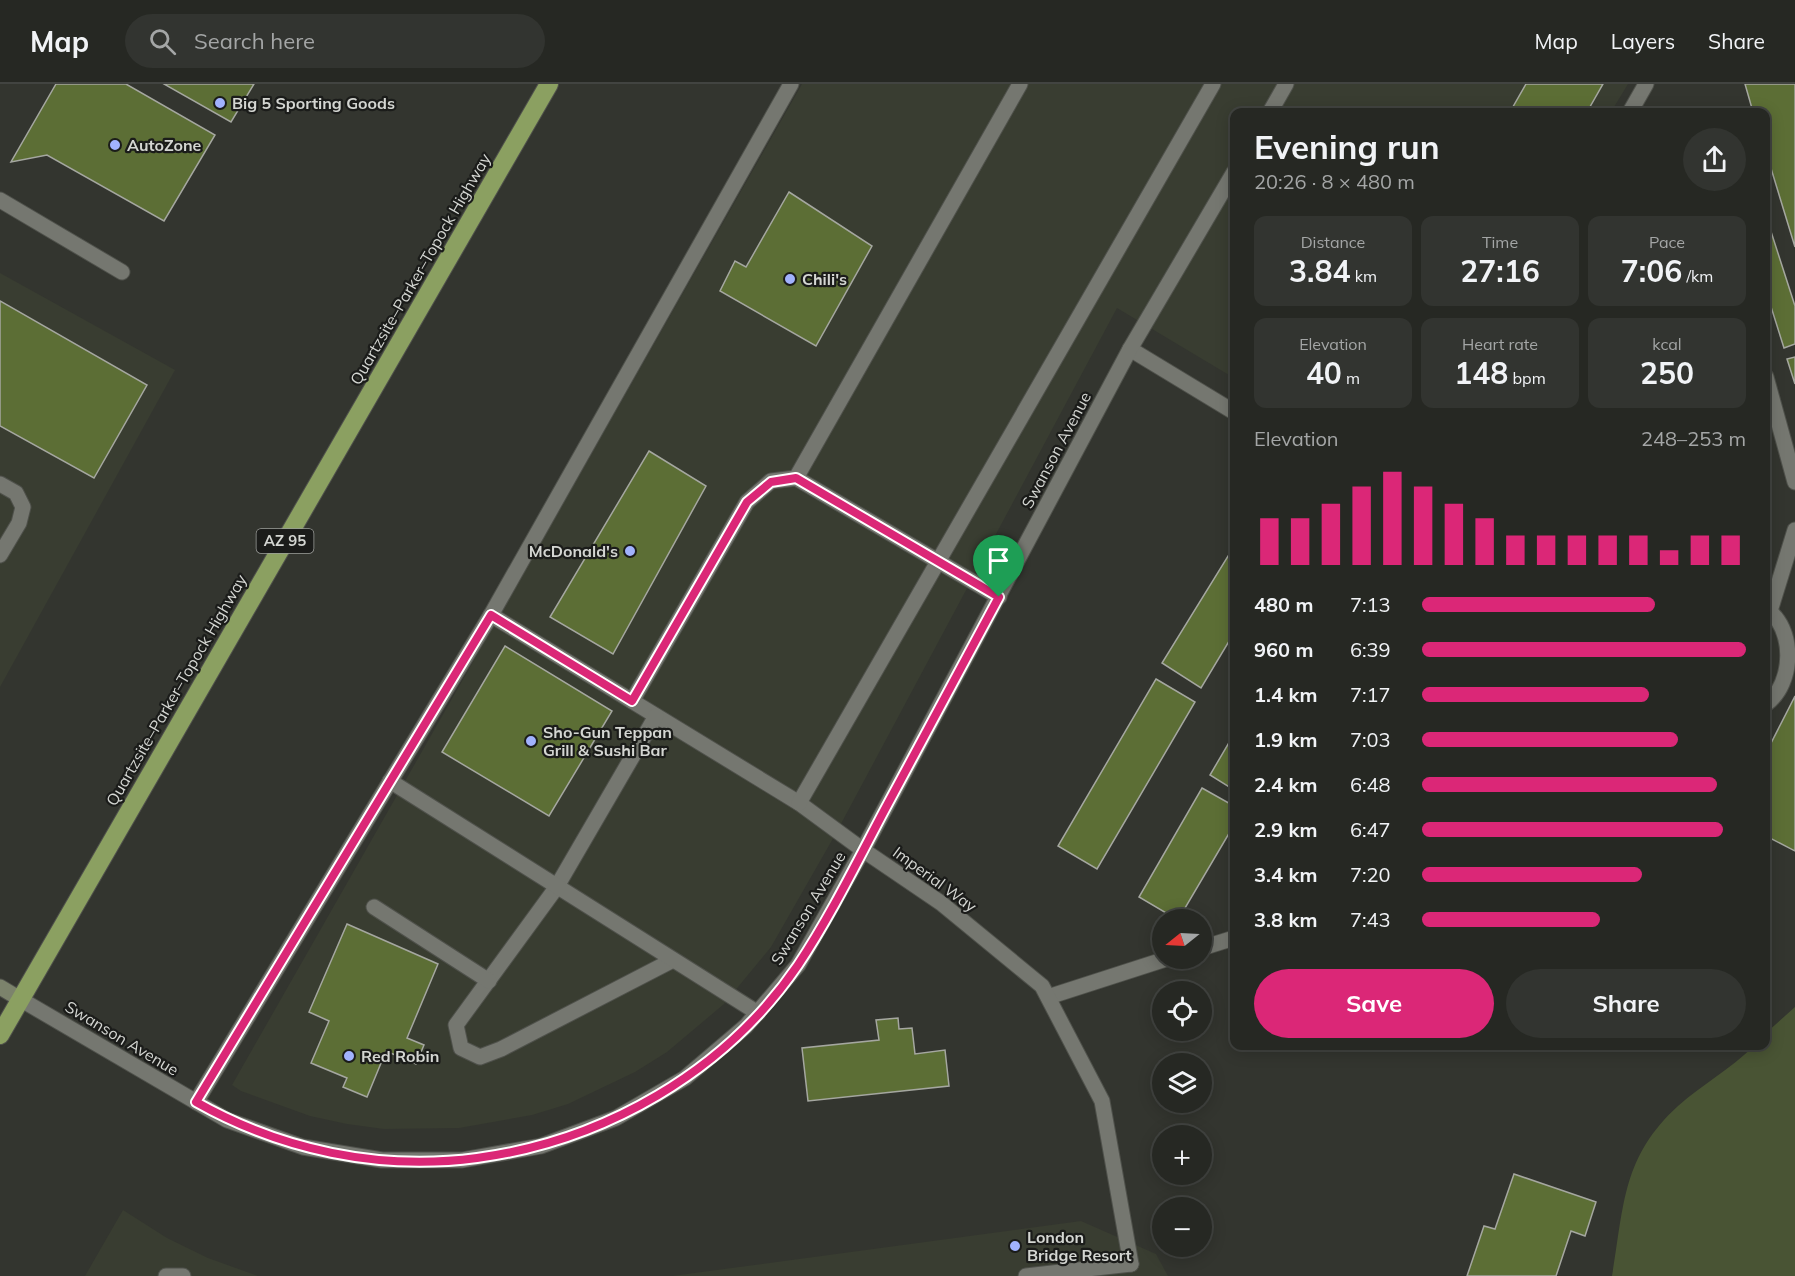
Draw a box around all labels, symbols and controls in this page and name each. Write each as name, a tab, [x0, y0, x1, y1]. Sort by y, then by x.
search box	[125, 14, 545, 68]
text: Map	[30, 24, 89, 59]
icon: search	[146, 25, 179, 58]
text: Search here	[194, 27, 315, 55]
text: Map	[1535, 28, 1578, 54]
text: Layers	[1611, 28, 1675, 54]
text: Share	[1708, 28, 1765, 54]
place label: Big 5 Sporting Goods	[232, 93, 395, 113]
marker: Big 5 Sporting Goods	[213, 96, 227, 110]
text: Evening run	[1254, 126, 1440, 167]
button: share	[1683, 128, 1746, 191]
place label: AutoZone	[127, 135, 202, 155]
marker: AutoZone	[108, 138, 122, 152]
street label: Quartzsite–Parker–Topock Highway	[345, 149, 495, 388]
text: 20:26 · 8 × 480 m	[1254, 169, 1415, 194]
text: Distance	[1301, 232, 1365, 252]
text: Time	[1482, 232, 1518, 252]
text: Pace	[1649, 232, 1685, 252]
text: 3.84	[1289, 252, 1350, 290]
text: 27:16	[1460, 252, 1540, 290]
text: 7:06	[1621, 252, 1682, 290]
text: km	[1350, 266, 1377, 286]
text: /km	[1682, 266, 1713, 286]
place label: Chili's	[802, 269, 847, 289]
marker: Chili's	[783, 272, 797, 286]
text: Elevation	[1299, 334, 1367, 354]
text: Heart rate	[1462, 334, 1538, 354]
text: kcal	[1652, 334, 1682, 354]
text: 40	[1306, 354, 1342, 392]
text: 148	[1454, 354, 1508, 392]
text: 250	[1640, 354, 1694, 392]
text: m	[1342, 368, 1360, 388]
text: bpm	[1508, 368, 1546, 388]
street label: Swanson Avenue	[1017, 388, 1095, 512]
text: Elevation	[1254, 426, 1339, 451]
text: 248–253 m	[1641, 426, 1746, 451]
road number: AZ 95	[256, 529, 314, 553]
pin	[973, 535, 1024, 597]
place label: McDonald's	[529, 541, 618, 561]
marker: McDonald's	[623, 544, 637, 558]
icon: arrive	[982, 544, 1015, 577]
street label: Quartzsite–Parker–Topock Highway	[101, 570, 251, 809]
text: 480 m	[1254, 592, 1313, 617]
text: 7:13	[1350, 592, 1391, 617]
text: 960 m	[1254, 637, 1313, 662]
text: 6:39	[1350, 637, 1391, 662]
text: 1.4 km	[1254, 682, 1317, 707]
text: 7:17	[1350, 682, 1391, 707]
place label: Sho-Gun Teppan Grill & Sushi Bar	[543, 722, 672, 760]
text: 1.9 km	[1254, 727, 1317, 752]
text: 7:03	[1350, 727, 1391, 752]
marker: Sho-Gun Teppan Grill & Sushi Bar	[524, 734, 538, 748]
text: 2.4 km	[1254, 772, 1317, 797]
text: 6:48	[1350, 772, 1391, 797]
text: 2.9 km	[1254, 817, 1317, 842]
text: 6:47	[1350, 817, 1391, 842]
street label: Imperial Way	[889, 842, 981, 916]
street label: Swanson Avenue	[766, 848, 850, 968]
text: 3.4 km	[1254, 862, 1317, 887]
text: 7:20	[1350, 862, 1391, 887]
text: 3.8 km	[1254, 907, 1317, 932]
text: 7:43	[1350, 907, 1391, 932]
north arrow	[1152, 909, 1212, 969]
map controls	[1152, 909, 1212, 1257]
button: Save	[1254, 969, 1494, 1038]
button: Share	[1506, 969, 1746, 1038]
button: locate	[1152, 981, 1212, 1041]
street label: Swanson Avenue	[62, 996, 182, 1080]
place label: Red Robin	[361, 1046, 439, 1066]
marker: Red Robin	[342, 1049, 356, 1063]
button: layers	[1152, 1053, 1212, 1113]
button: +	[1152, 1125, 1212, 1185]
button: −	[1152, 1197, 1212, 1257]
place label: London Bridge Resort	[1027, 1227, 1132, 1265]
marker: London Bridge Resort	[1008, 1239, 1022, 1253]

